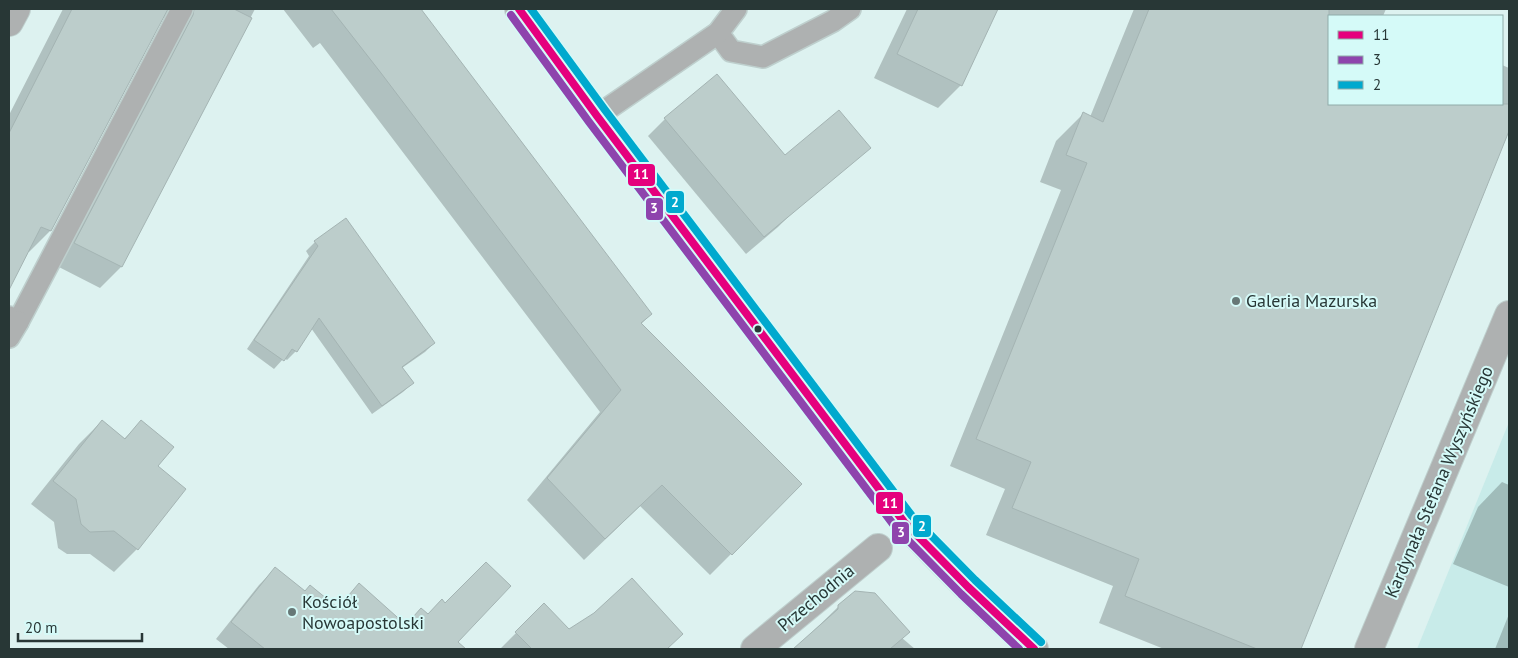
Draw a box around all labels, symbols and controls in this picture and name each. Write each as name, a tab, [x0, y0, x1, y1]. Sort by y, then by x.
legend	[1328, 15, 1503, 105]
text: 11	[1373, 25, 1389, 44]
text: 3	[1373, 50, 1381, 69]
text: 2	[1373, 75, 1381, 94]
line badge: 11	[627, 163, 656, 187]
text: 11	[633, 165, 649, 183]
line badge: 2	[665, 190, 685, 214]
text: 2	[671, 193, 679, 211]
line badge: 3	[645, 197, 664, 221]
text: 3	[650, 199, 658, 217]
place label: Galeria Mazurska	[1246, 289, 1377, 312]
marker: Galeria Mazurska	[1230, 295, 1242, 307]
unlabelled marker	[753, 324, 763, 334]
street label: Kardynała Stefana Wyszyńskiego	[1379, 362, 1498, 601]
line badge: 11	[875, 491, 904, 515]
text: 11	[882, 494, 898, 512]
line badge: 2	[912, 514, 932, 538]
text: 2	[918, 517, 926, 535]
line badge: 3	[891, 521, 910, 545]
text: 3	[897, 523, 905, 541]
street label: Przechodnia	[773, 559, 859, 636]
place label: Kościół Nowoapostolski	[302, 590, 424, 634]
marker: Kościół Nowoapostolski	[286, 606, 298, 618]
scale bar	[18, 610, 141, 642]
text: 20 m	[25, 618, 58, 637]

